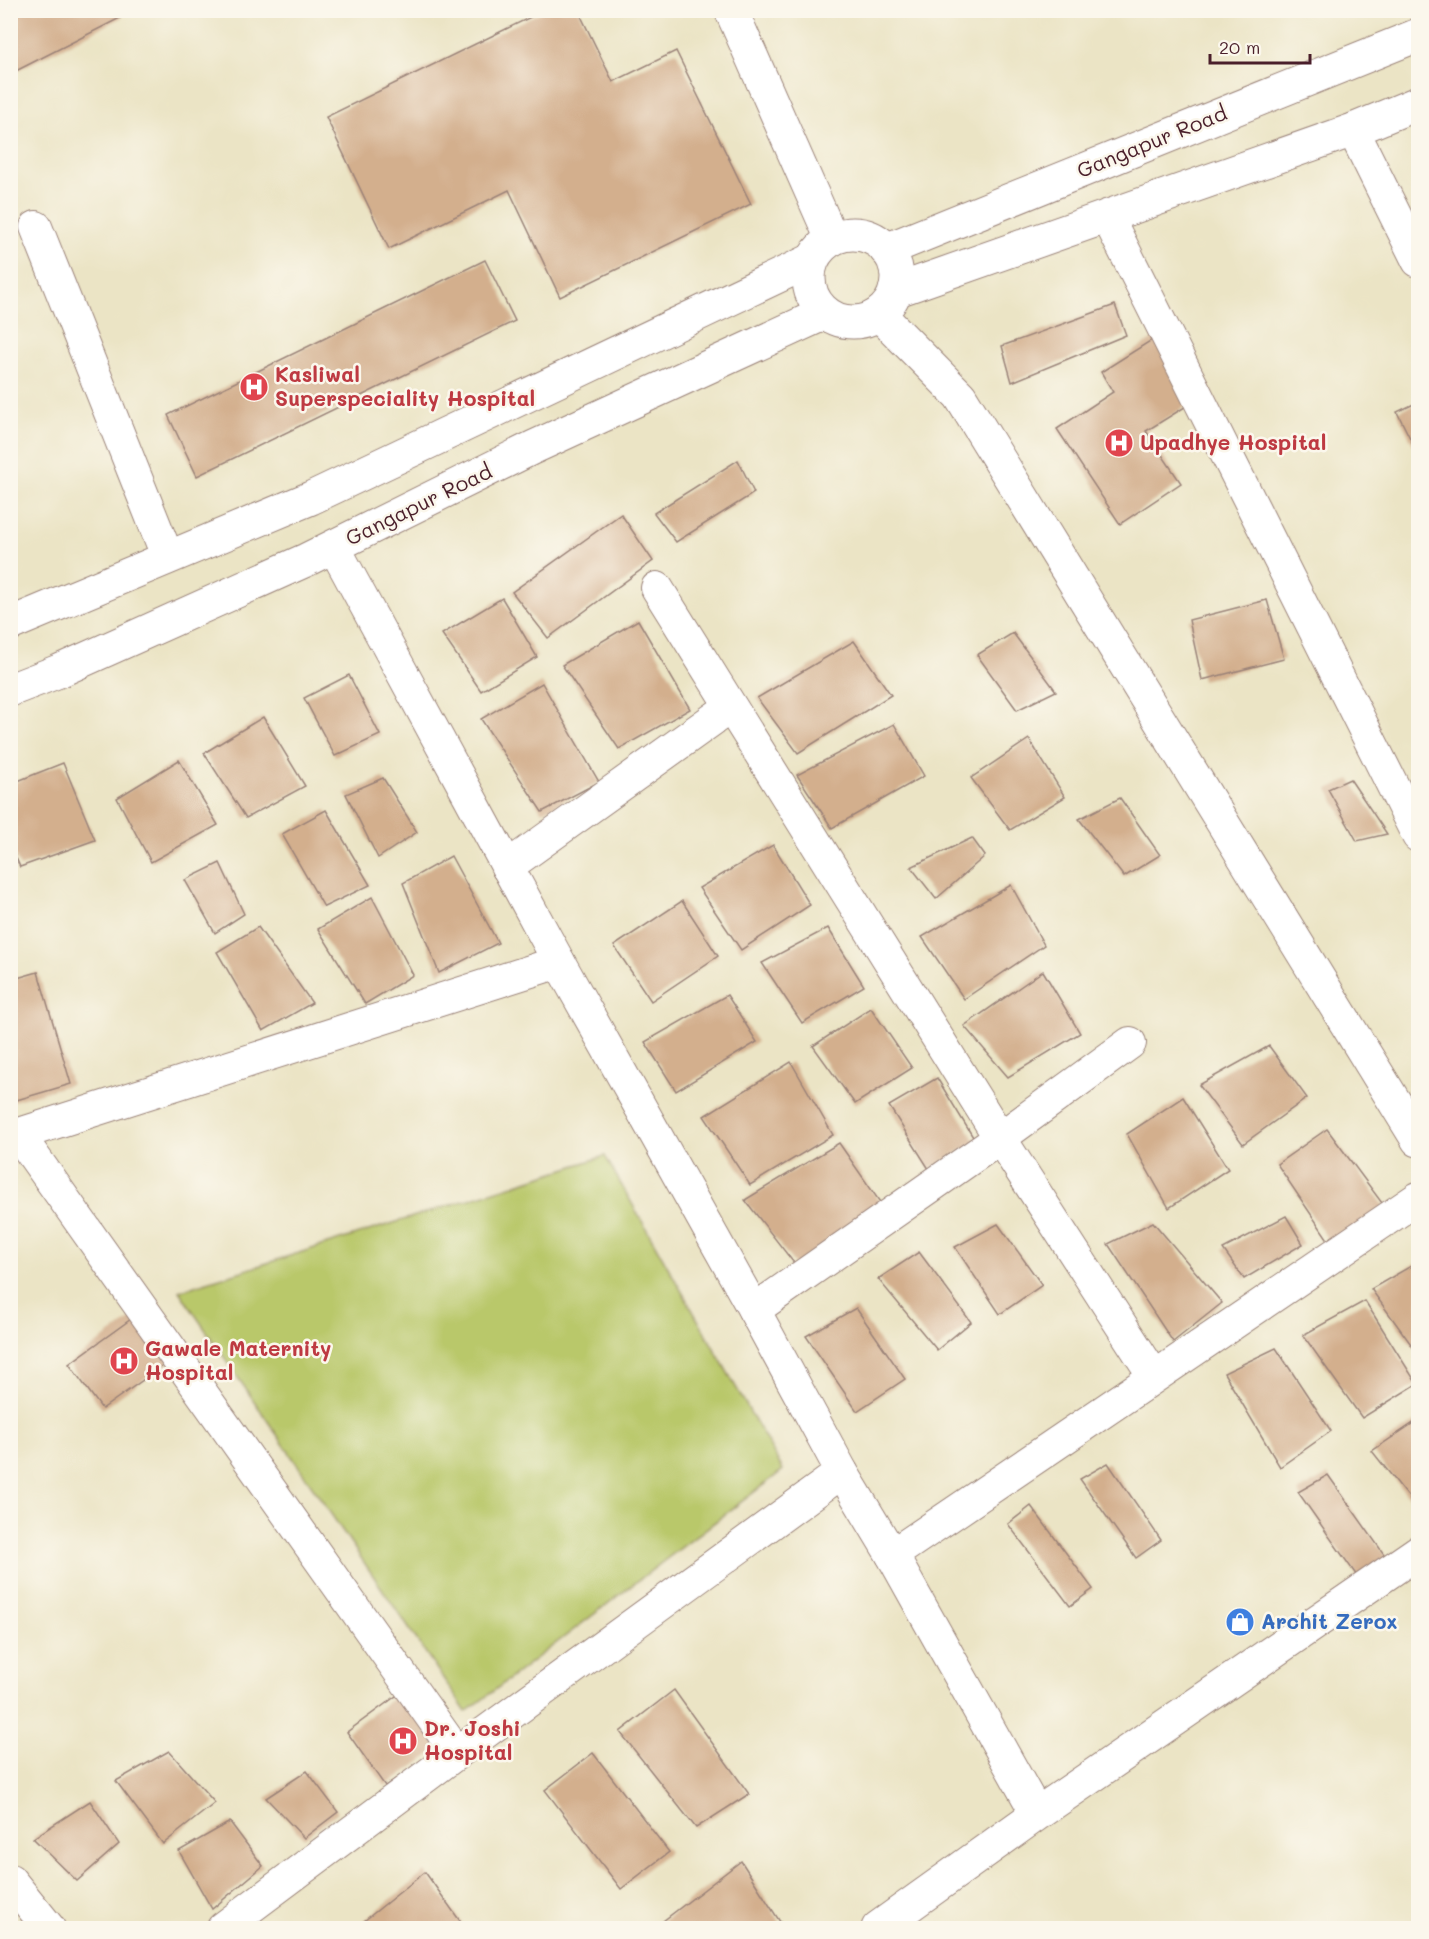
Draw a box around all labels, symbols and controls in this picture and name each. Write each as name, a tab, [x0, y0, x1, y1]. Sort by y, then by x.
scale bar	[1210, 27, 1310, 65]
text: 20 m	[1219, 35, 1260, 59]
street label: Gangapur Road	[1072, 98, 1230, 183]
place label: Kasliwal Superspeciality Hospital	[275, 360, 535, 412]
hospital icon: Kasliwal Superspeciality Hospital	[238, 371, 270, 403]
hospital icon: Upadhye Hospital	[1103, 427, 1135, 459]
place label: Upadhye Hospital	[1140, 428, 1326, 456]
street label: Gangapur Road	[341, 457, 496, 551]
place label: Gawale Maternity Hospital	[145, 1334, 331, 1385]
hospital icon: Gawale Maternity Hospital	[108, 1345, 140, 1377]
shop icon: Archit Zerox	[1224, 1606, 1256, 1638]
place label: Archit Zerox	[1261, 1607, 1397, 1634]
place label: Dr. Joshi Hospital	[424, 1714, 521, 1765]
hospital icon: Dr. Joshi Hospital	[387, 1725, 419, 1757]

